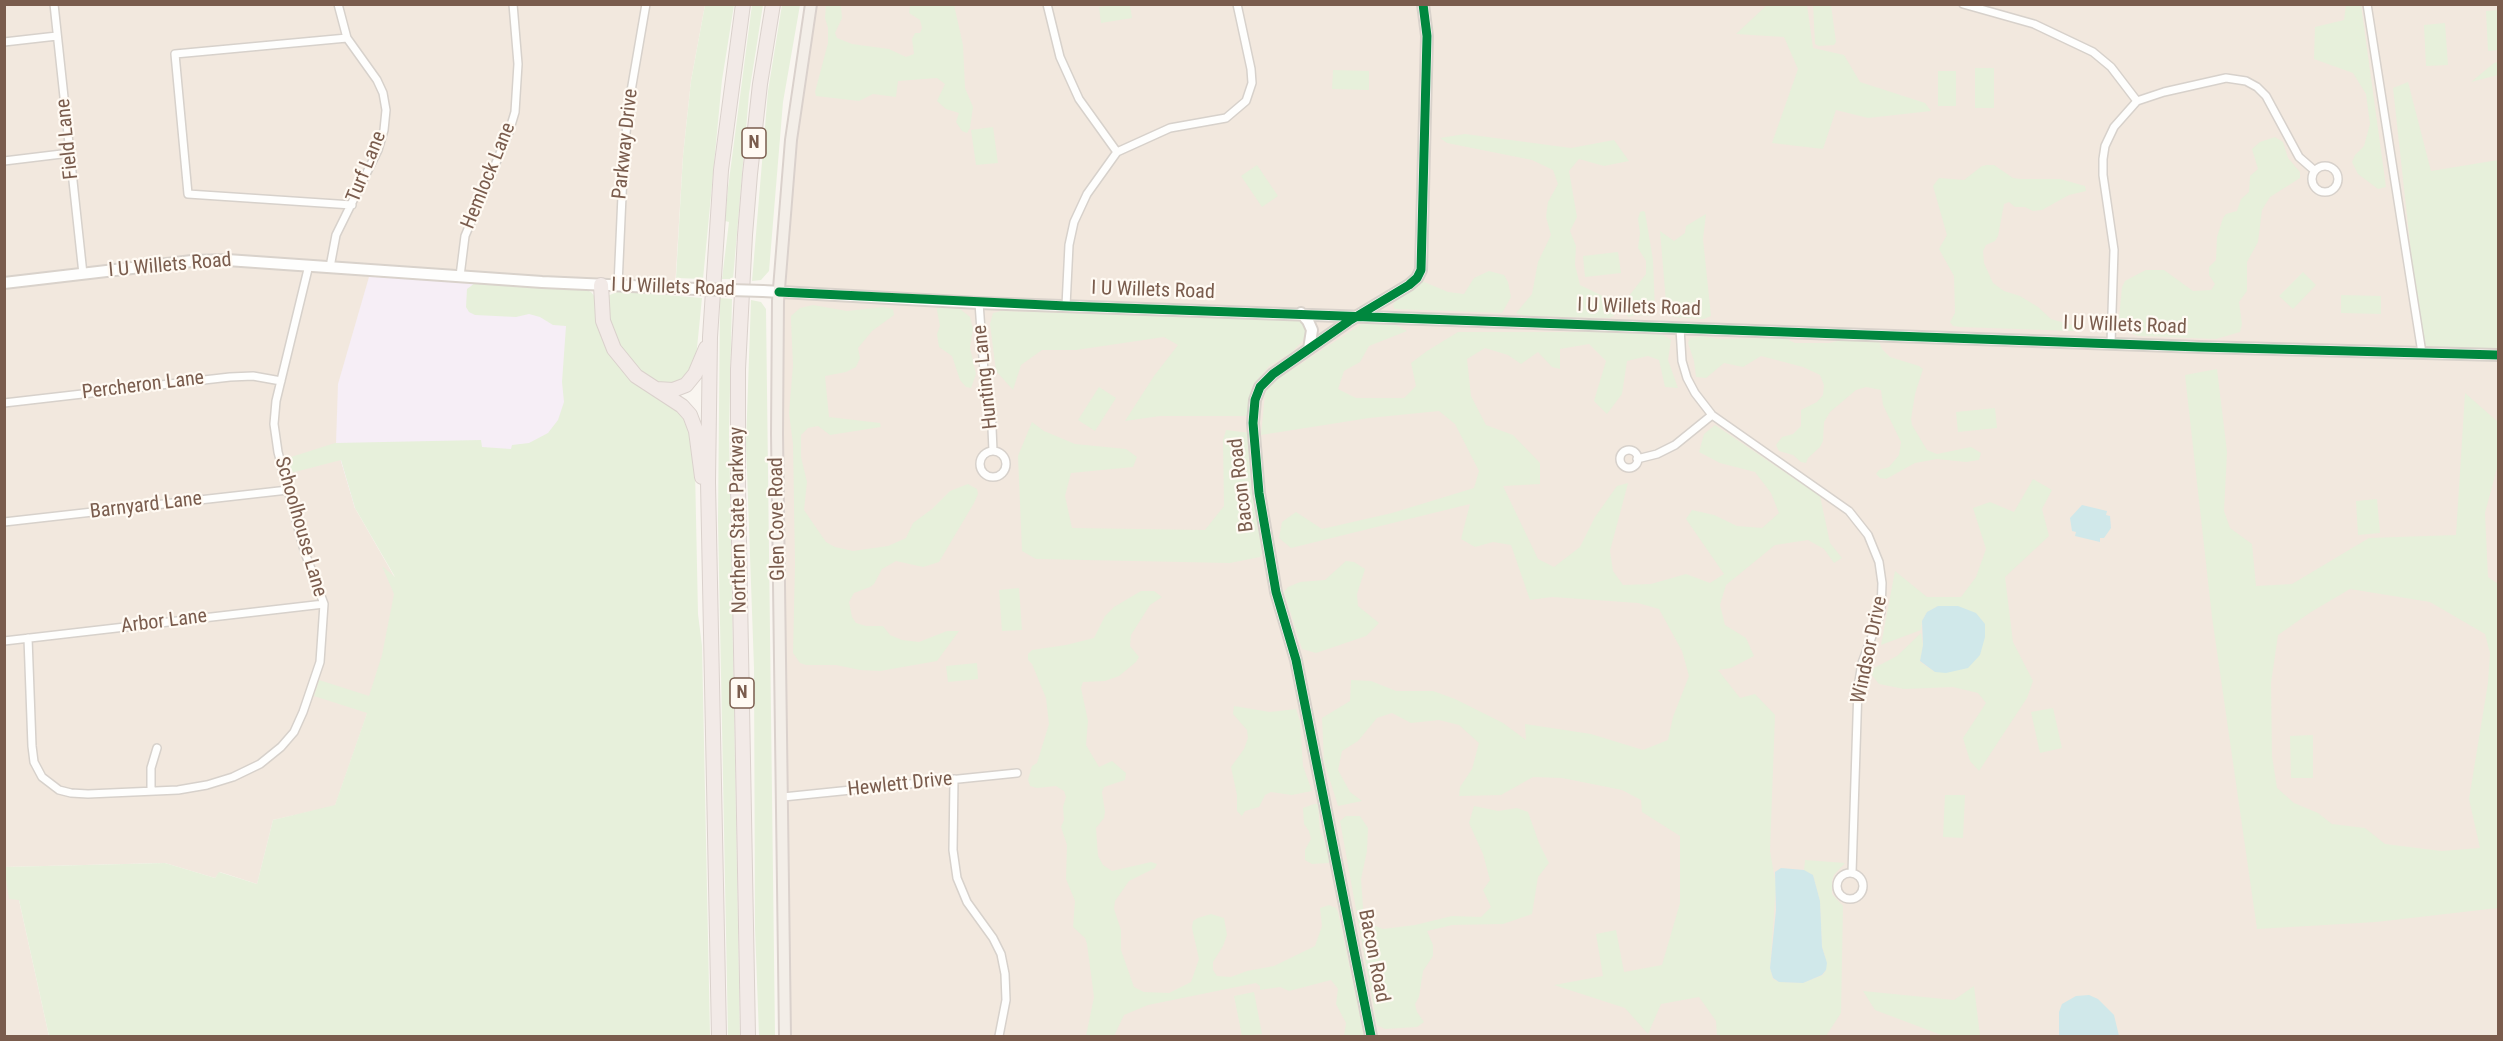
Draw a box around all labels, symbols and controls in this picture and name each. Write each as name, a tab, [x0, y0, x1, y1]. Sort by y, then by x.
street label: Parkway Drive	[608, 88, 644, 200]
street label: Field Lane	[52, 98, 84, 180]
street label: Hemlock Lane	[457, 119, 521, 233]
street label: Turf Lane	[342, 128, 392, 206]
road number: N	[742, 128, 766, 158]
street label: I U Willets Road	[107, 249, 233, 283]
street label: I U Willets Road	[611, 274, 735, 302]
street label: I U Willets Road	[1091, 277, 1215, 305]
street label: I U Willets Road	[1577, 294, 1701, 322]
street label: I U Willets Road	[2063, 312, 2187, 340]
street label: Hunting Lane	[969, 324, 1003, 430]
street label: Percheron Lane	[81, 367, 205, 405]
street label: Northern State Parkway	[725, 427, 753, 613]
street label: Bacon Road	[1224, 437, 1260, 533]
street label: Schoolhouse Lane	[269, 454, 331, 600]
street label: Glen Cove Road	[765, 457, 791, 581]
street label: Barnyard Lane	[89, 487, 203, 525]
street label: Windsor Drive	[1847, 594, 1893, 706]
street label: Arbor Lane	[120, 605, 208, 639]
road number: N	[730, 678, 754, 708]
street label: Hewlett Drive	[846, 768, 954, 802]
street label: Bacon Road	[1352, 907, 1394, 1005]

